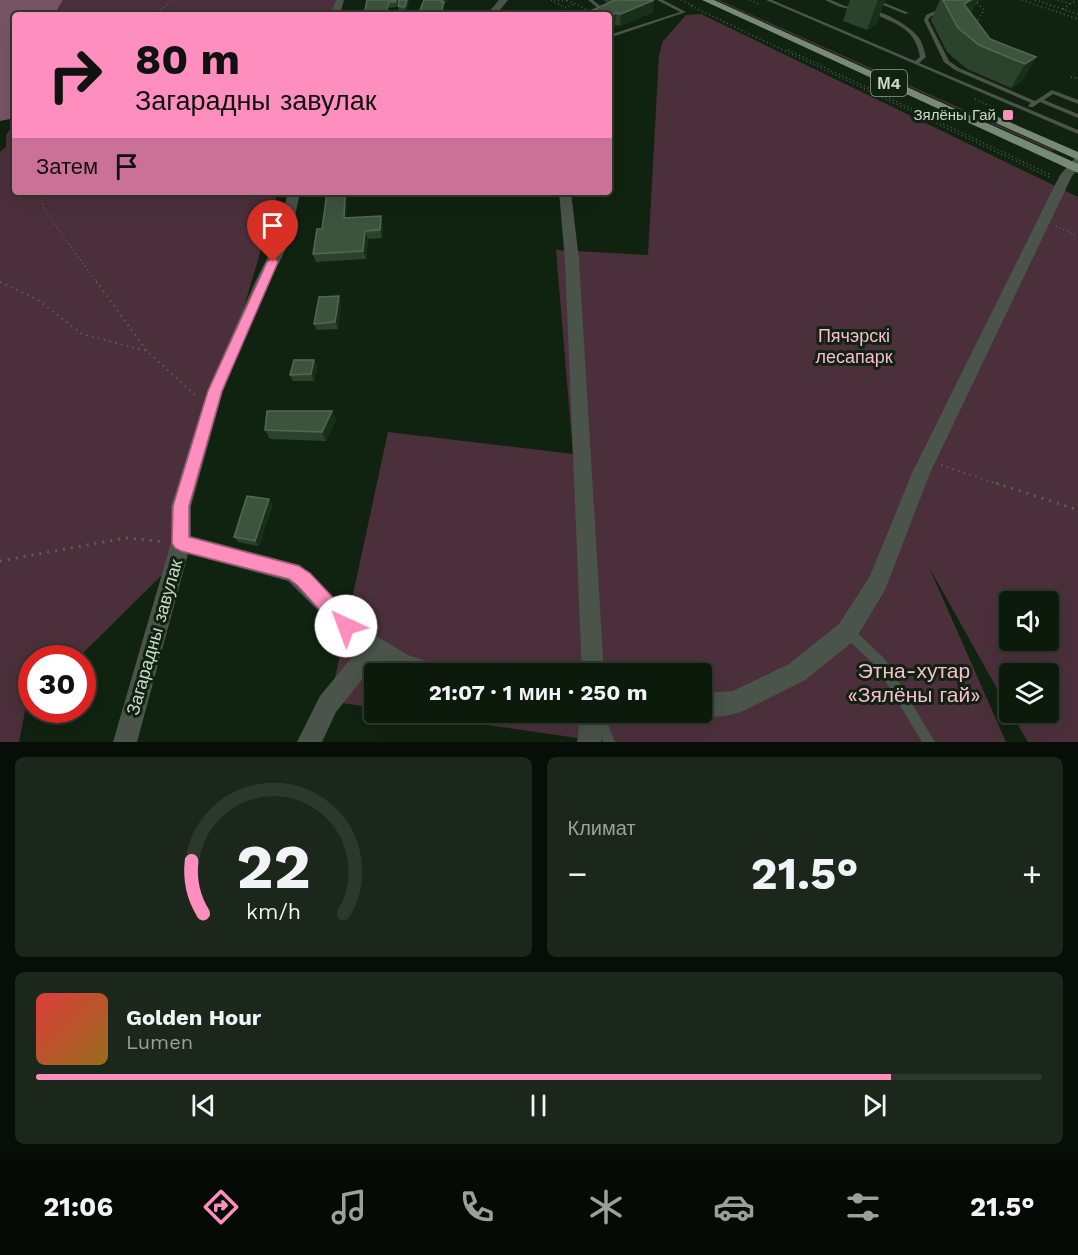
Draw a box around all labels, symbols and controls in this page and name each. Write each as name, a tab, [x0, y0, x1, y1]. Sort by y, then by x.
text: 80 m	[135, 35, 240, 84]
icon: right	[36, 36, 114, 114]
road number: М4	[871, 70, 907, 96]
text: Загарадны завулак	[135, 85, 377, 117]
place label: Зялёны Гай	[914, 106, 996, 124]
marker: Зялёны Гай	[1001, 108, 1015, 122]
icon: arrive	[110, 150, 143, 183]
text: Затем	[36, 154, 98, 179]
pin	[247, 200, 298, 262]
icon: arrive	[256, 209, 289, 242]
park label: Пячэрскі лесапарк	[815, 325, 893, 367]
street label: Загарадны завулак	[122, 557, 186, 717]
map controls	[999, 591, 1059, 723]
button: sound	[999, 591, 1059, 651]
position arrow	[314, 594, 378, 658]
speed limit sign: 30	[18, 645, 96, 723]
park label: Этна-хутар «Зялёны гай»	[847, 658, 981, 707]
button: layers	[999, 663, 1059, 723]
text: 21:07 · 1 мин · 250 m	[429, 680, 647, 705]
text: Климат	[568, 816, 636, 840]
text: 22	[236, 830, 310, 903]
text: 21.5°	[751, 847, 859, 900]
text: −	[568, 854, 587, 893]
text: +	[1022, 854, 1042, 893]
text: km/h	[246, 899, 301, 924]
text: Golden Hour	[126, 1005, 261, 1030]
text: Lumen	[126, 1030, 193, 1054]
icon: previous	[187, 1089, 220, 1122]
icon: pause	[522, 1089, 555, 1122]
icon: next	[858, 1089, 891, 1122]
icon: directions	[200, 1186, 242, 1228]
icon: music	[328, 1186, 370, 1228]
icon: phone	[456, 1186, 498, 1228]
icon: climate	[585, 1186, 627, 1228]
icon: car	[713, 1186, 755, 1228]
icon: filters	[842, 1186, 884, 1228]
text: 21:06	[43, 1191, 113, 1223]
text: 21.5°	[970, 1191, 1035, 1223]

